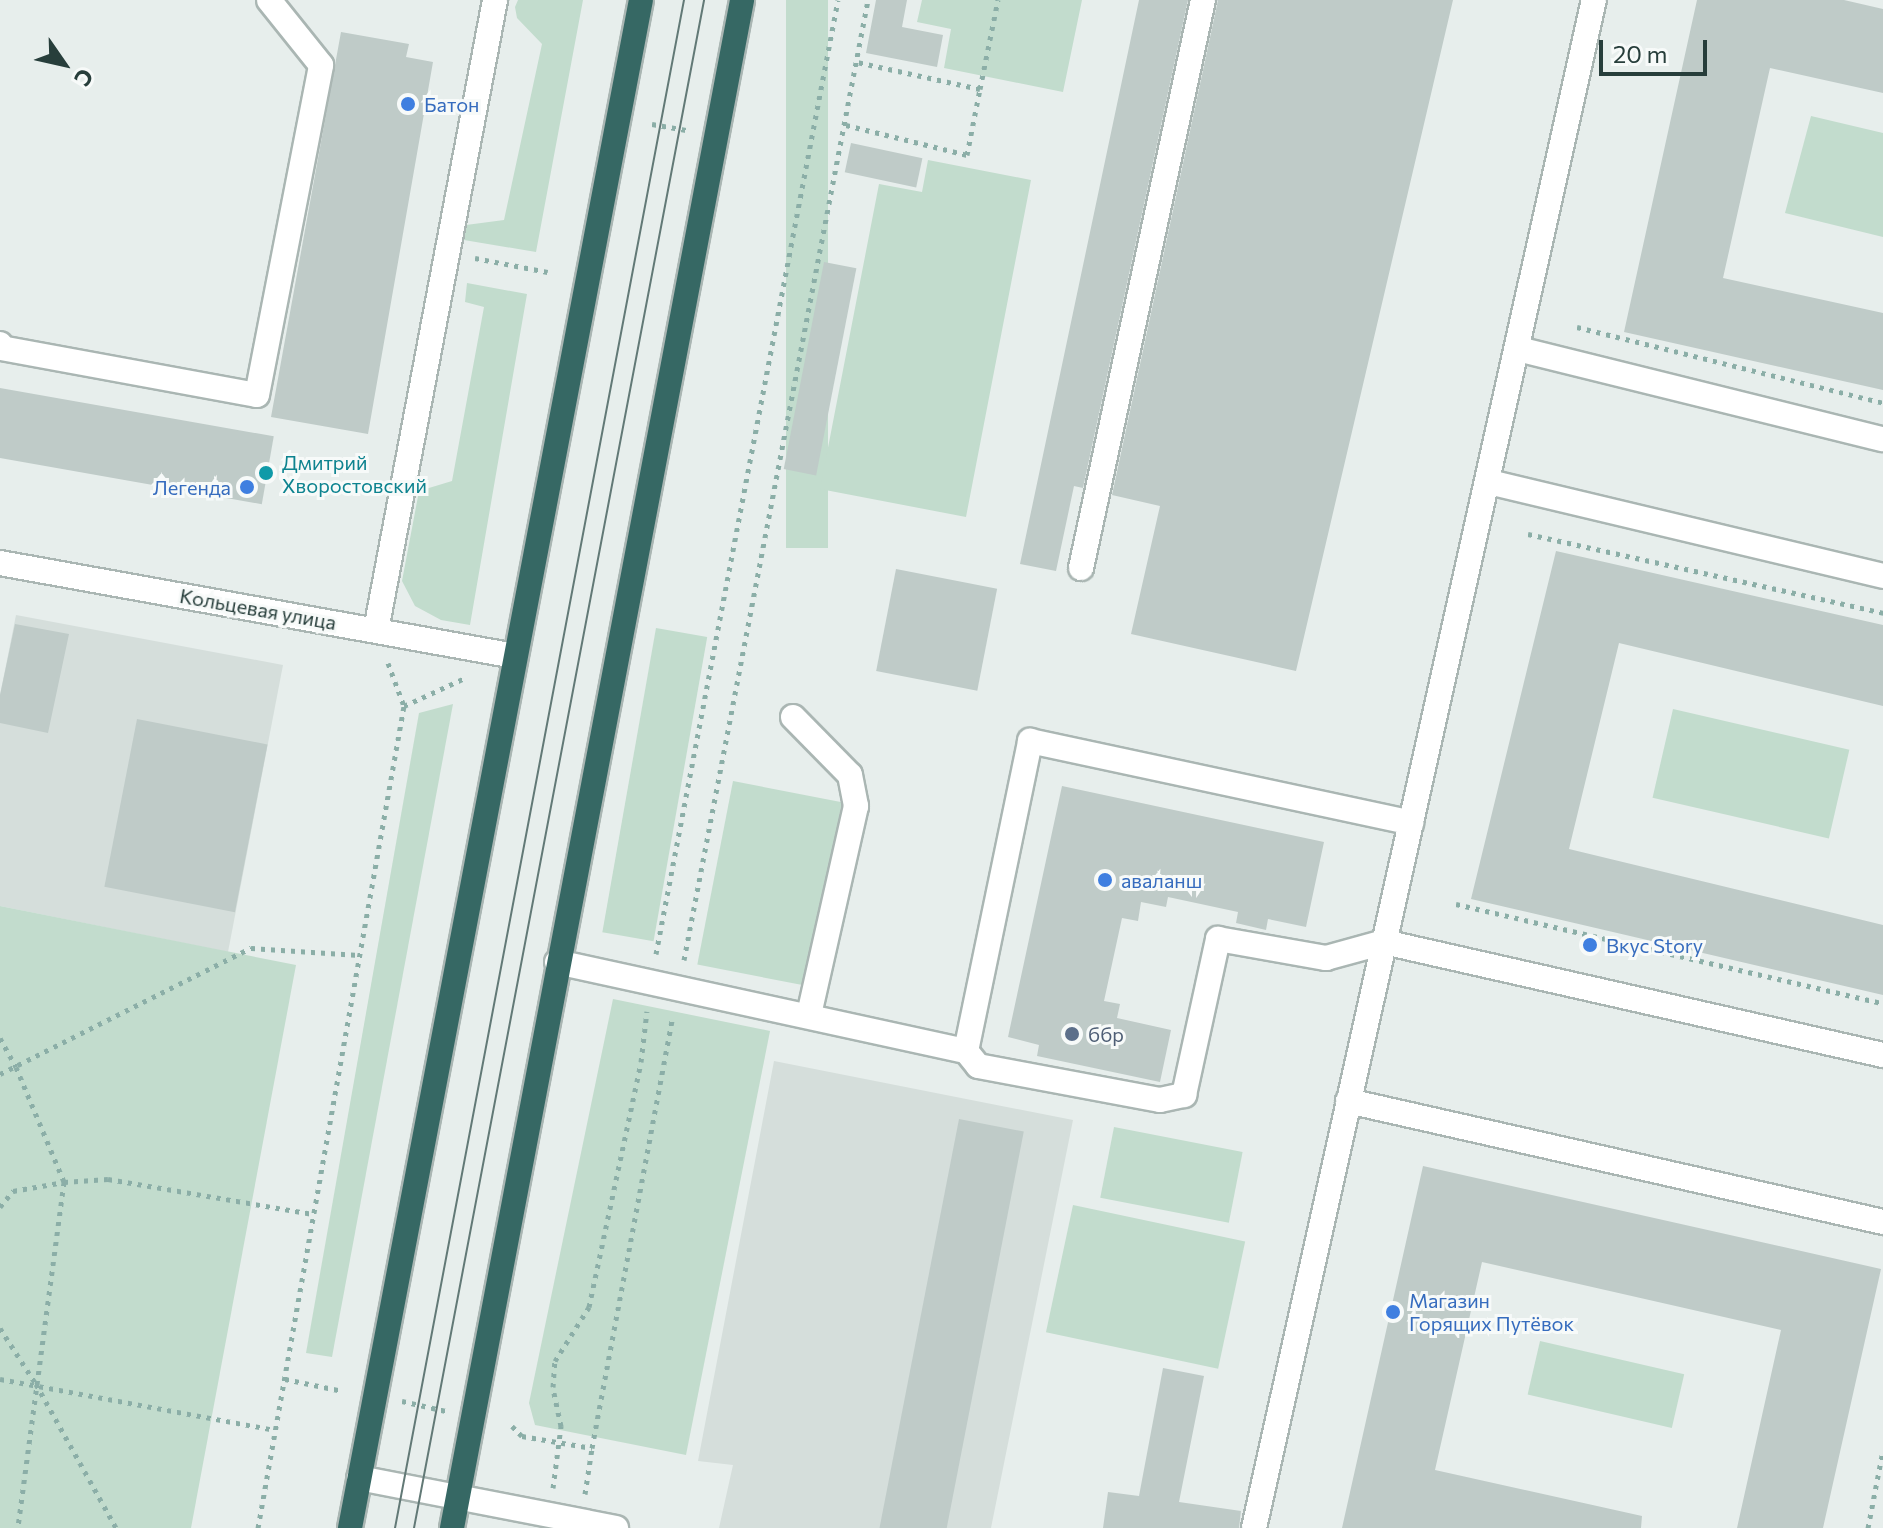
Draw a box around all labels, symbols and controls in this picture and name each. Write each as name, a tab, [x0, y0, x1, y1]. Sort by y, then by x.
north arrow	[24, 24, 104, 104]
scale bar	[1603, 24, 1711, 74]
text: 20 m	[1613, 39, 1667, 68]
text: С	[69, 64, 100, 91]
place label: Батон	[424, 92, 480, 116]
marker: Батон	[399, 95, 417, 113]
place label: Дмитрий Хворостовский	[282, 450, 427, 497]
marker: Дмитрий Хворостовский	[257, 464, 275, 482]
place label: Легенда	[153, 475, 231, 499]
marker: Легенда	[238, 478, 256, 496]
street label: Кольцевая улица	[178, 583, 338, 635]
place label: аваланш	[1121, 868, 1202, 892]
marker: аваланш	[1096, 871, 1114, 889]
place label: Вкус Story	[1606, 933, 1703, 957]
marker: Вкус Story	[1581, 936, 1599, 954]
place label: ббр	[1088, 1022, 1124, 1046]
marker: ббр	[1063, 1025, 1081, 1043]
place label: Магазин Горящих Путёвок	[1409, 1288, 1574, 1335]
marker: Магазин Горящих Путёвок	[1384, 1303, 1402, 1321]

